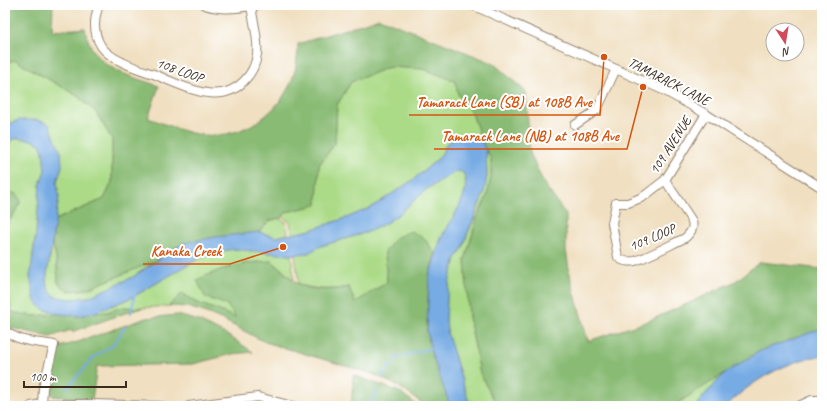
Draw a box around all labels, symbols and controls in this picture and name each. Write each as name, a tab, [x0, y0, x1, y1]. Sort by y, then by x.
north arrow	[765, 22, 805, 62]
text: N	[780, 44, 792, 60]
street label: 108 LOOP	[154, 54, 208, 88]
street label: TAMARACK LANE	[625, 54, 714, 110]
callout: Tamarack Lane (SB) at 108B Ave	[409, 88, 600, 115]
text: Tamarack Lane (SB) at 108B Ave	[416, 93, 594, 112]
street label: 109 AVENUE	[646, 112, 696, 177]
callout: Tamarack Lane (NB) at 108B Ave	[434, 122, 627, 149]
text: Tamarack Lane (NB) at 108B Ave	[441, 127, 621, 146]
street label: 109 LOOP	[627, 219, 680, 255]
callout: Kanaka Creek	[143, 237, 230, 264]
text: Kanaka Creek	[151, 242, 223, 261]
scale bar	[24, 363, 126, 389]
text: 100 m	[30, 369, 57, 385]

